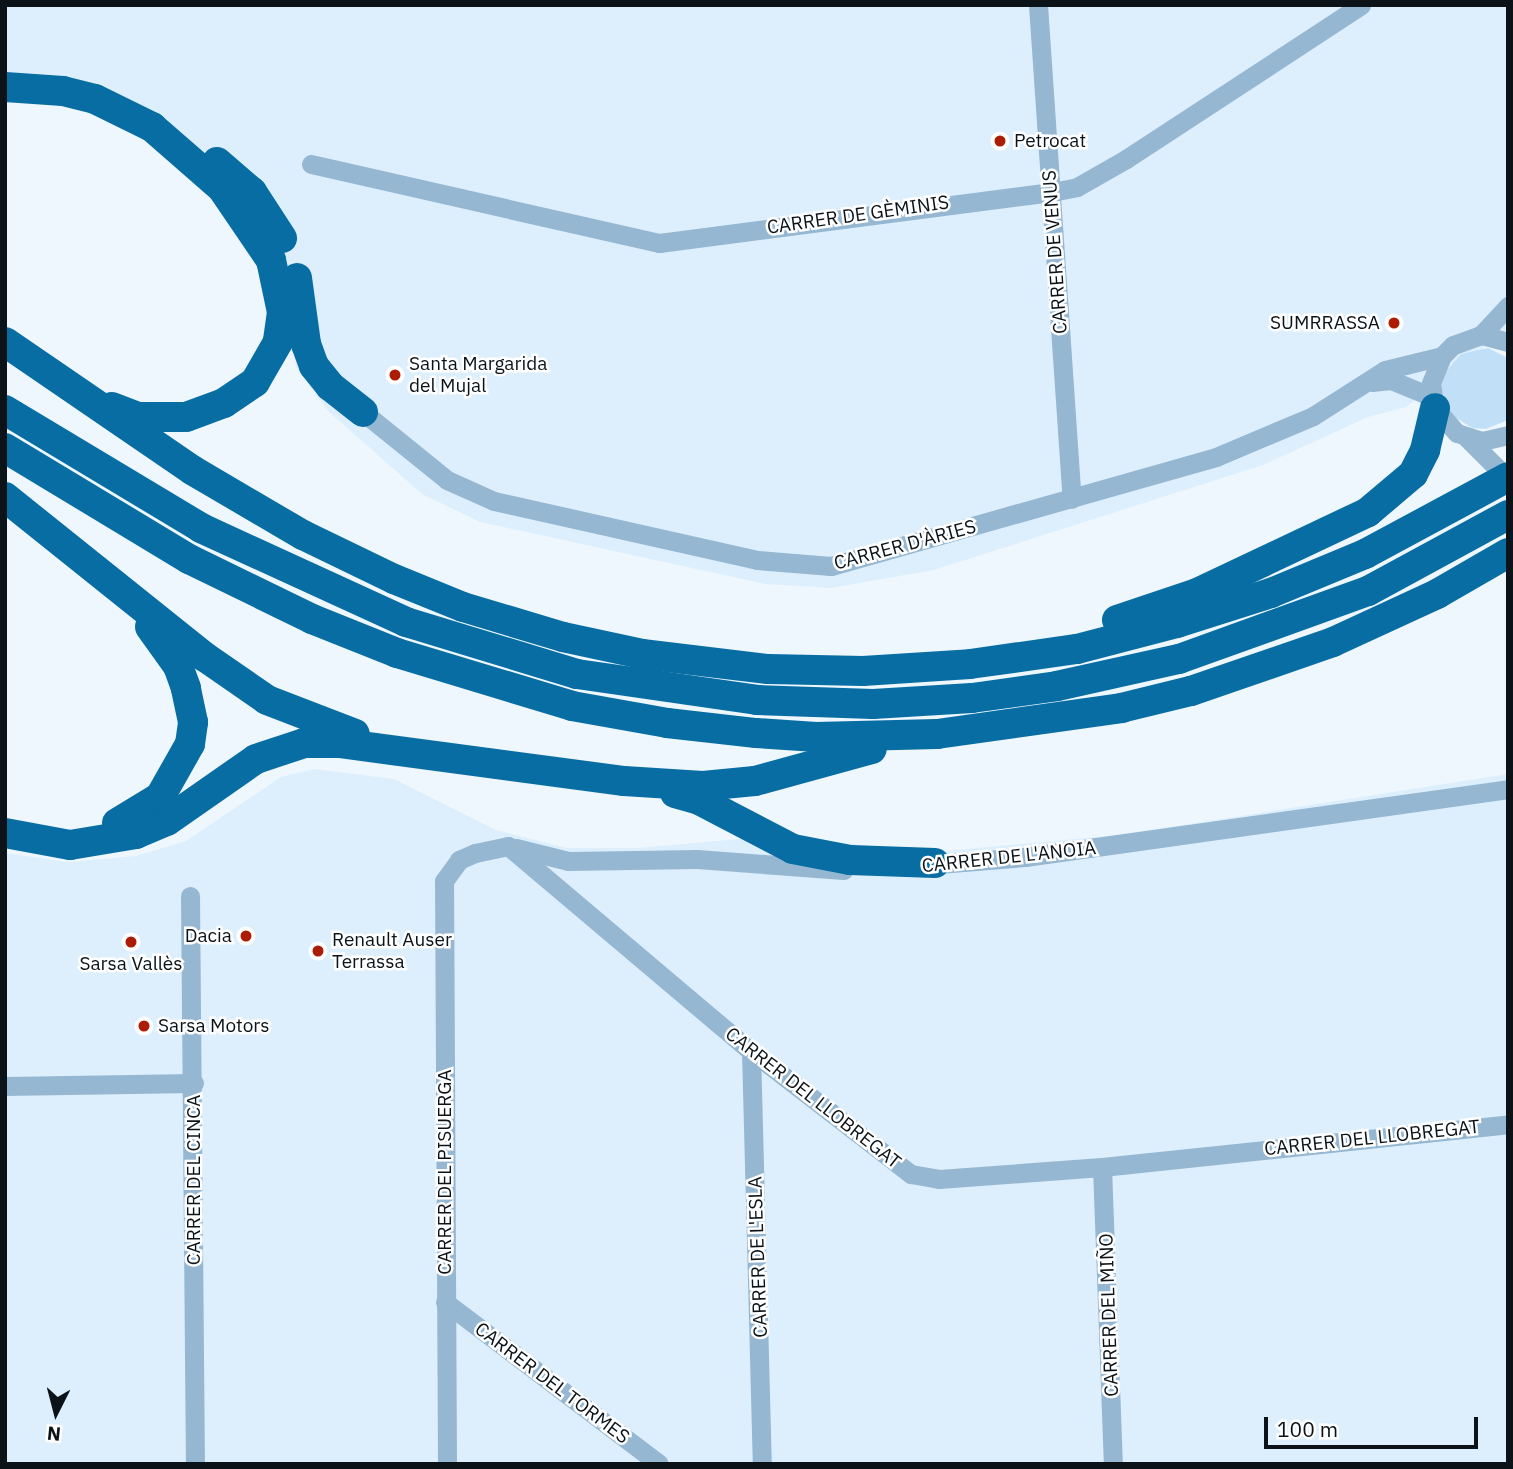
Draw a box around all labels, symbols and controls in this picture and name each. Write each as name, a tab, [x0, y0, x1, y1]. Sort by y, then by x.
place label: Petrocat	[1014, 130, 1086, 152]
marker: Petrocat	[992, 133, 1008, 149]
street label: CARRER DE VENUS	[1038, 169, 1072, 335]
street label: CARRER DE GÈMINIS	[765, 191, 951, 239]
place label: SUMRRASSA	[1270, 312, 1380, 334]
marker: SUMRRASSA	[1386, 315, 1402, 331]
place label: Santa Margarida del Mujal	[409, 353, 547, 397]
marker: Santa Margarida del Mujal	[387, 367, 403, 383]
street label: CARRER D'ÀRIES	[831, 515, 979, 575]
street label: CARRER DE L'ANOIA	[921, 837, 1097, 877]
place label: Dacia	[185, 925, 232, 947]
marker: Dacia	[238, 928, 254, 944]
place label: Renault Auser Terrassa	[332, 929, 452, 973]
marker: Sarsa Vallès	[123, 934, 139, 950]
marker: Renault Auser Terrassa	[310, 943, 326, 959]
place label: Sarsa Vallès	[79, 953, 183, 975]
place label: Sarsa Motors	[158, 1015, 270, 1037]
marker: Sarsa Motors	[136, 1018, 152, 1034]
street label: CARRER DEL LLOBREGAT	[721, 1022, 905, 1174]
street label: CARRER DEL PISUERGA	[434, 1069, 456, 1275]
street label: CARRER DEL CINCA	[183, 1095, 205, 1265]
street label: CARRER DEL LLOBREGAT	[1263, 1115, 1481, 1161]
street label: CARRER DE L'ESLA	[744, 1176, 772, 1338]
street label: CARRER DEL MIÑO	[1095, 1233, 1123, 1397]
street label: CARRER DEL TORMES	[470, 1317, 634, 1449]
north arrow	[21, 1378, 91, 1448]
scale bar	[1268, 1402, 1482, 1446]
text: 100 m	[1277, 1415, 1338, 1443]
text: N	[46, 1421, 62, 1447]

